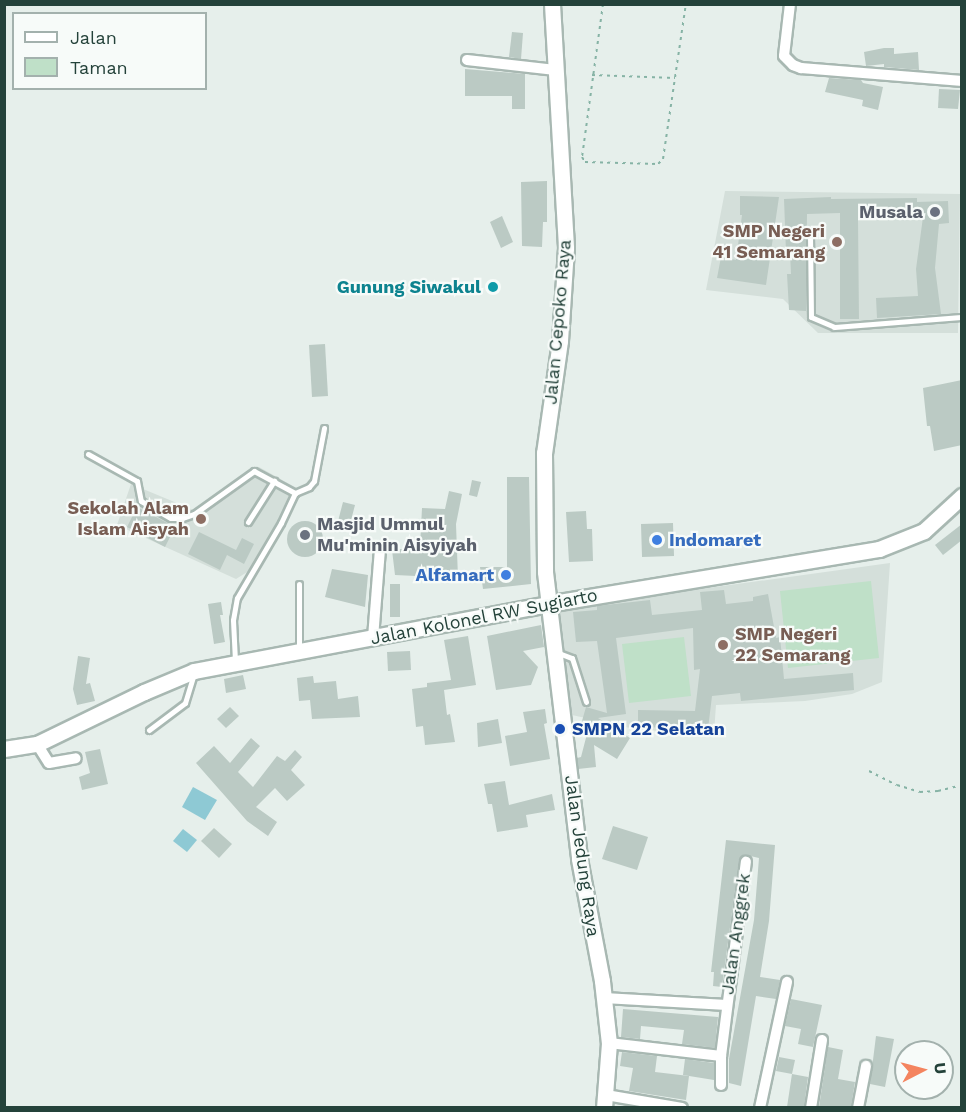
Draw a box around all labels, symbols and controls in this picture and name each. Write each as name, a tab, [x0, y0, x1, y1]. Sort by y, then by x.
legend	[12, 12, 207, 90]
text: Jalan	[70, 27, 117, 48]
text: Taman	[70, 57, 128, 78]
place label: Musala	[859, 201, 923, 223]
marker: Musala	[928, 205, 942, 219]
place label: SMP Negeri 41 Semarang	[712, 221, 825, 264]
marker: SMP Negeri 41 Semarang	[830, 235, 844, 249]
street label: Jalan Cepoko Raya	[540, 239, 576, 405]
place label: Gunung Siwakul	[337, 276, 481, 298]
marker: Gunung Siwakul	[486, 280, 500, 294]
place label: Sekolah Alam Islam Aisyah	[67, 498, 189, 540]
marker: Sekolah Alam Islam Aisyah	[194, 512, 208, 526]
place label: Masjid Ummul Mu'minin Aisyiyah	[317, 514, 478, 556]
marker: Masjid Ummul Mu'minin Aisyiyah	[298, 528, 312, 542]
place label: Indomaret	[669, 529, 761, 551]
marker: Indomaret	[650, 533, 664, 547]
place label: Alfamart	[416, 564, 494, 586]
marker: Alfamart	[499, 568, 513, 582]
street label: Jalan Kolonel RW Sugiarto	[368, 584, 600, 650]
place label: SMP Negeri 22 Semarang	[735, 624, 850, 666]
marker: SMP Negeri 22 Semarang	[716, 638, 730, 652]
place label: SMPN 22 Selatan	[572, 718, 725, 740]
marker: SMPN 22 Selatan	[553, 722, 567, 736]
street label: Jalan Jedung Raya	[560, 774, 604, 938]
street label: Jalan Anggrek	[717, 872, 755, 996]
north arrow	[894, 1040, 954, 1100]
text: U	[930, 1062, 950, 1075]

